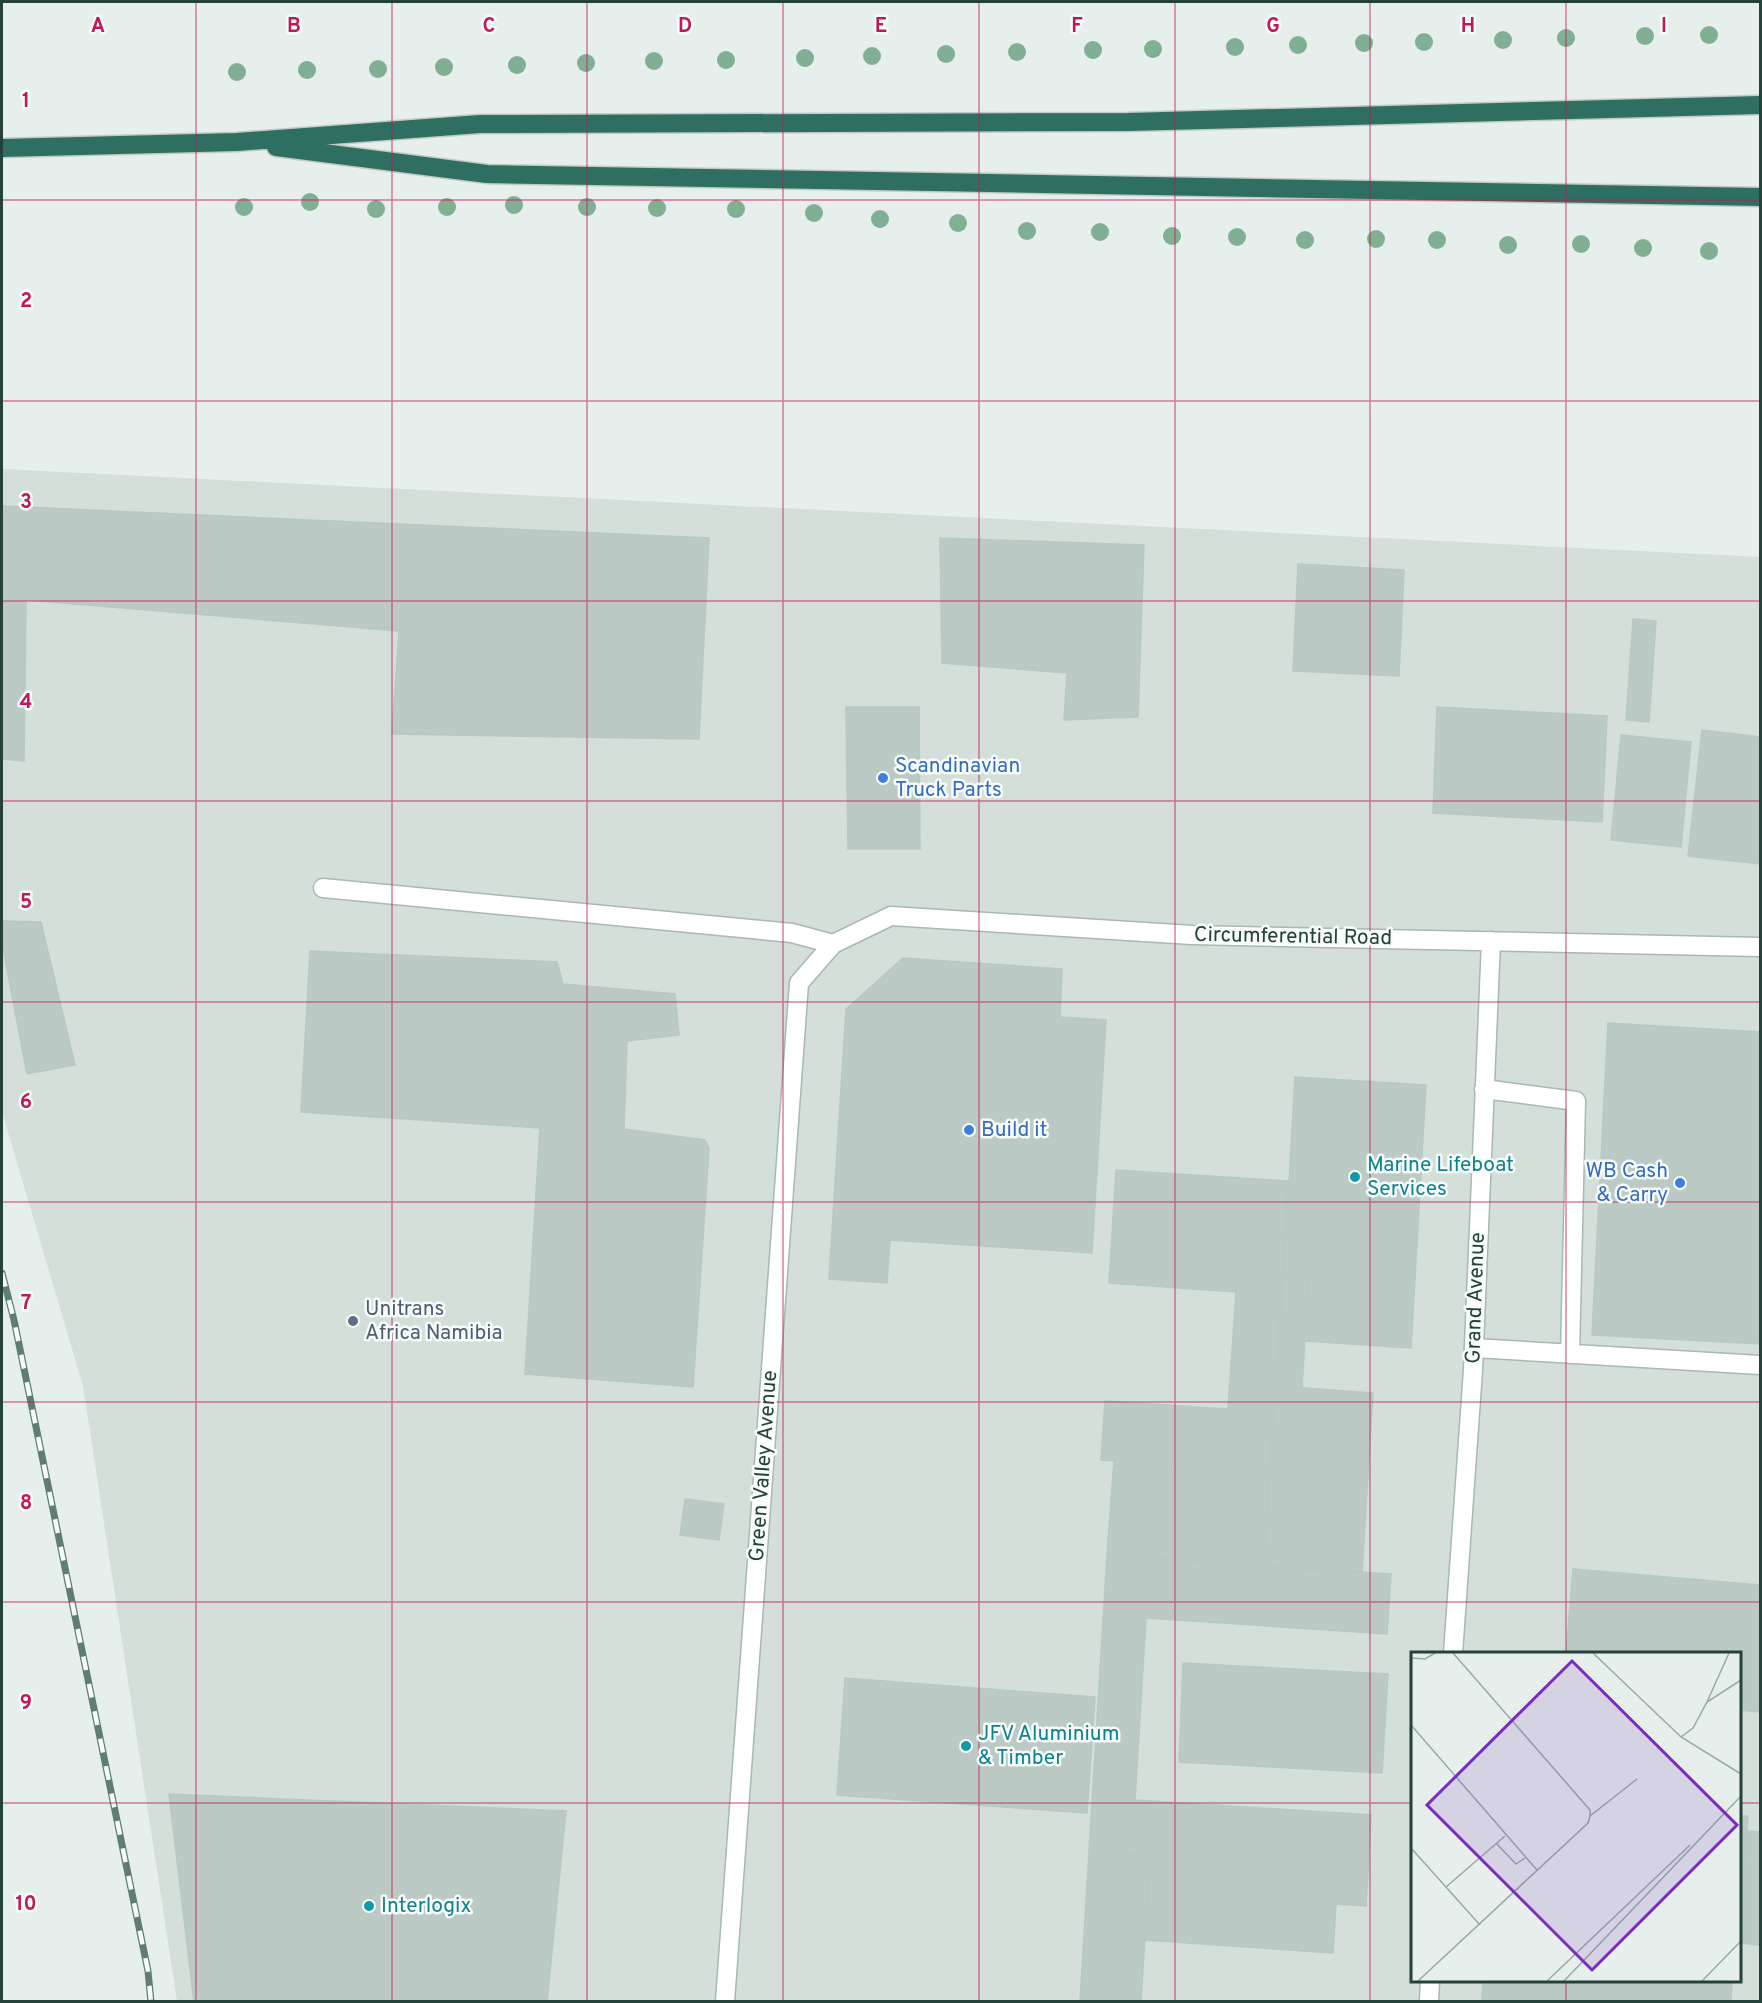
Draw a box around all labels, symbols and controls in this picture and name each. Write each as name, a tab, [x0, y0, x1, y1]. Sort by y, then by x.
text: A	[91, 14, 105, 40]
text: B	[287, 14, 301, 40]
text: C	[483, 14, 495, 40]
text: D	[678, 14, 692, 40]
text: E	[875, 14, 887, 40]
text: F	[1071, 14, 1083, 40]
text: G	[1266, 14, 1280, 40]
text: H	[1461, 14, 1475, 40]
text: I	[1661, 14, 1667, 40]
text: 1	[22, 89, 30, 115]
text: 2	[20, 289, 32, 315]
text: 3	[20, 490, 32, 516]
text: 4	[20, 690, 32, 716]
place label: Scandinavian Truck Parts	[895, 753, 1020, 804]
marker: Scandinavian Truck Parts	[876, 771, 890, 785]
text: 5	[20, 890, 32, 916]
street label: Circumferential Road	[1194, 922, 1392, 952]
text: 6	[20, 1090, 32, 1116]
place label: Build it	[981, 1117, 1047, 1144]
marker: Build it	[962, 1123, 976, 1137]
place label: Marine Lifeboat Services	[1367, 1152, 1514, 1203]
place label: WB Cash & Carry	[1586, 1158, 1668, 1209]
marker: Marine Lifeboat Services	[1348, 1170, 1362, 1184]
marker: WB Cash & Carry	[1673, 1176, 1687, 1190]
street label: Grand Avenue	[1460, 1232, 1492, 1364]
text: 7	[21, 1291, 31, 1317]
place label: Unitrans Africa Namibia	[365, 1296, 503, 1347]
marker: Unitrans Africa Namibia	[346, 1314, 360, 1328]
street label: Green Valley Avenue	[744, 1369, 784, 1563]
text: 8	[20, 1491, 32, 1517]
inset map	[1411, 1652, 1741, 1982]
text: 9	[20, 1691, 32, 1717]
place label: JFV Aluminium & Timber	[978, 1721, 1120, 1772]
marker: JFV Aluminium & Timber	[959, 1739, 973, 1753]
text: 10	[15, 1892, 37, 1918]
place label: Interlogix	[381, 1893, 471, 1920]
marker: Interlogix	[362, 1899, 376, 1913]

